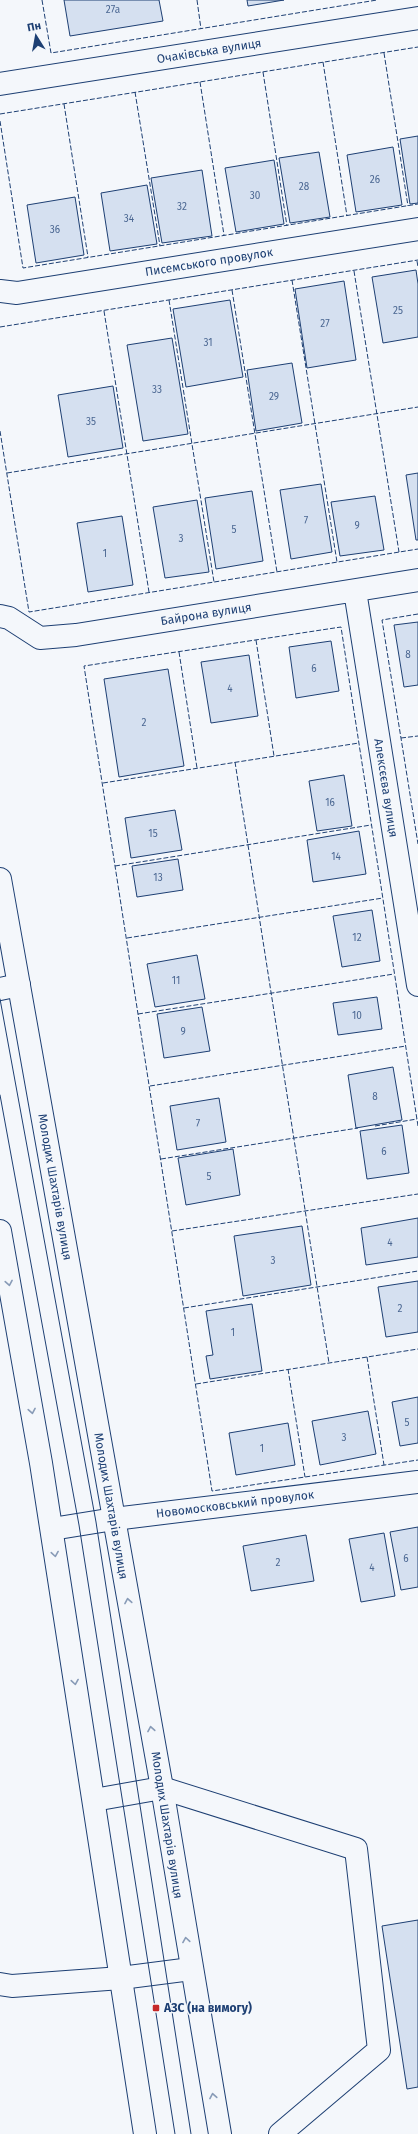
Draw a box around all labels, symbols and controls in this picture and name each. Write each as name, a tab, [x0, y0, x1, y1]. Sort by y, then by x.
house number: 27а	[106, 4, 120, 16]
north arrow	[16, 16, 56, 56]
text: Пн	[26, 19, 42, 34]
street label: Очаківська вулиця	[156, 36, 262, 66]
house number: 26	[370, 174, 380, 186]
house number: 28	[299, 181, 310, 193]
house number: 30	[250, 190, 261, 202]
house number: 32	[177, 201, 187, 213]
house number: 34	[124, 213, 135, 225]
house number: 36	[50, 224, 60, 236]
street label: Писемського провулок	[144, 245, 275, 279]
house number: 25	[393, 305, 403, 317]
house number: 27	[320, 318, 330, 330]
house number: 31	[203, 337, 213, 349]
house number: 33	[152, 384, 162, 396]
house number: 29	[269, 391, 279, 403]
house number: 35	[86, 416, 96, 428]
house number: 7	[304, 515, 309, 527]
house number: 9	[354, 520, 360, 532]
house number: 5	[231, 524, 237, 536]
house number: 3	[179, 533, 184, 545]
house number: 1	[103, 548, 107, 560]
street label: Байрона вулиця	[160, 600, 252, 628]
house number: 8	[405, 649, 411, 661]
house number: 6	[311, 663, 317, 675]
house number: 4	[227, 683, 233, 695]
house number: 2	[142, 717, 147, 729]
street label: Алексєєва вулиця	[371, 738, 401, 838]
house number: 16	[325, 797, 335, 809]
house number: 15	[148, 828, 158, 840]
house number: 14	[331, 851, 342, 863]
house number: 13	[153, 872, 163, 884]
house number: 12	[352, 932, 362, 944]
house number: 11	[172, 975, 180, 987]
house number: 10	[352, 1010, 362, 1022]
house number: 9	[180, 1026, 186, 1038]
house number: 8	[372, 1091, 378, 1103]
street label: Молодих Шахтарів вулиця	[35, 1113, 75, 1261]
house number: 7	[196, 1118, 201, 1130]
house number: 6	[381, 1146, 387, 1158]
house number: 5	[206, 1171, 212, 1183]
house number: 4	[387, 1237, 393, 1249]
house number: 3	[271, 1255, 276, 1267]
one-way arrow	[5, 1280, 13, 1287]
house number: 2	[398, 1303, 403, 1315]
house number: 1	[231, 1327, 235, 1339]
one-way arrow	[27, 1408, 36, 1415]
house number: 5	[404, 1417, 410, 1429]
street label: Молодих Шахтарів вулиця	[91, 1432, 131, 1580]
house number: 3	[342, 1432, 347, 1444]
house number: 1	[260, 1443, 264, 1455]
street label: Новомосковський провулок	[155, 1487, 316, 1521]
one-way arrow	[50, 1550, 59, 1557]
house number: 6	[403, 1553, 409, 1565]
house number: 2	[276, 1557, 281, 1569]
house number: 4	[369, 1562, 375, 1574]
one-way arrow	[125, 1598, 133, 1604]
one-way arrow	[70, 1679, 79, 1685]
one-way arrow	[147, 1726, 156, 1732]
street label: Молодих Шахтарів вулиця	[148, 1751, 186, 1899]
one-way arrow	[182, 1937, 191, 1943]
place label: АЗС (на вимогу)	[163, 2001, 252, 2015]
marker: АЗС (на вимогу)	[151, 2003, 161, 2013]
one-way arrow	[209, 2092, 218, 2099]

